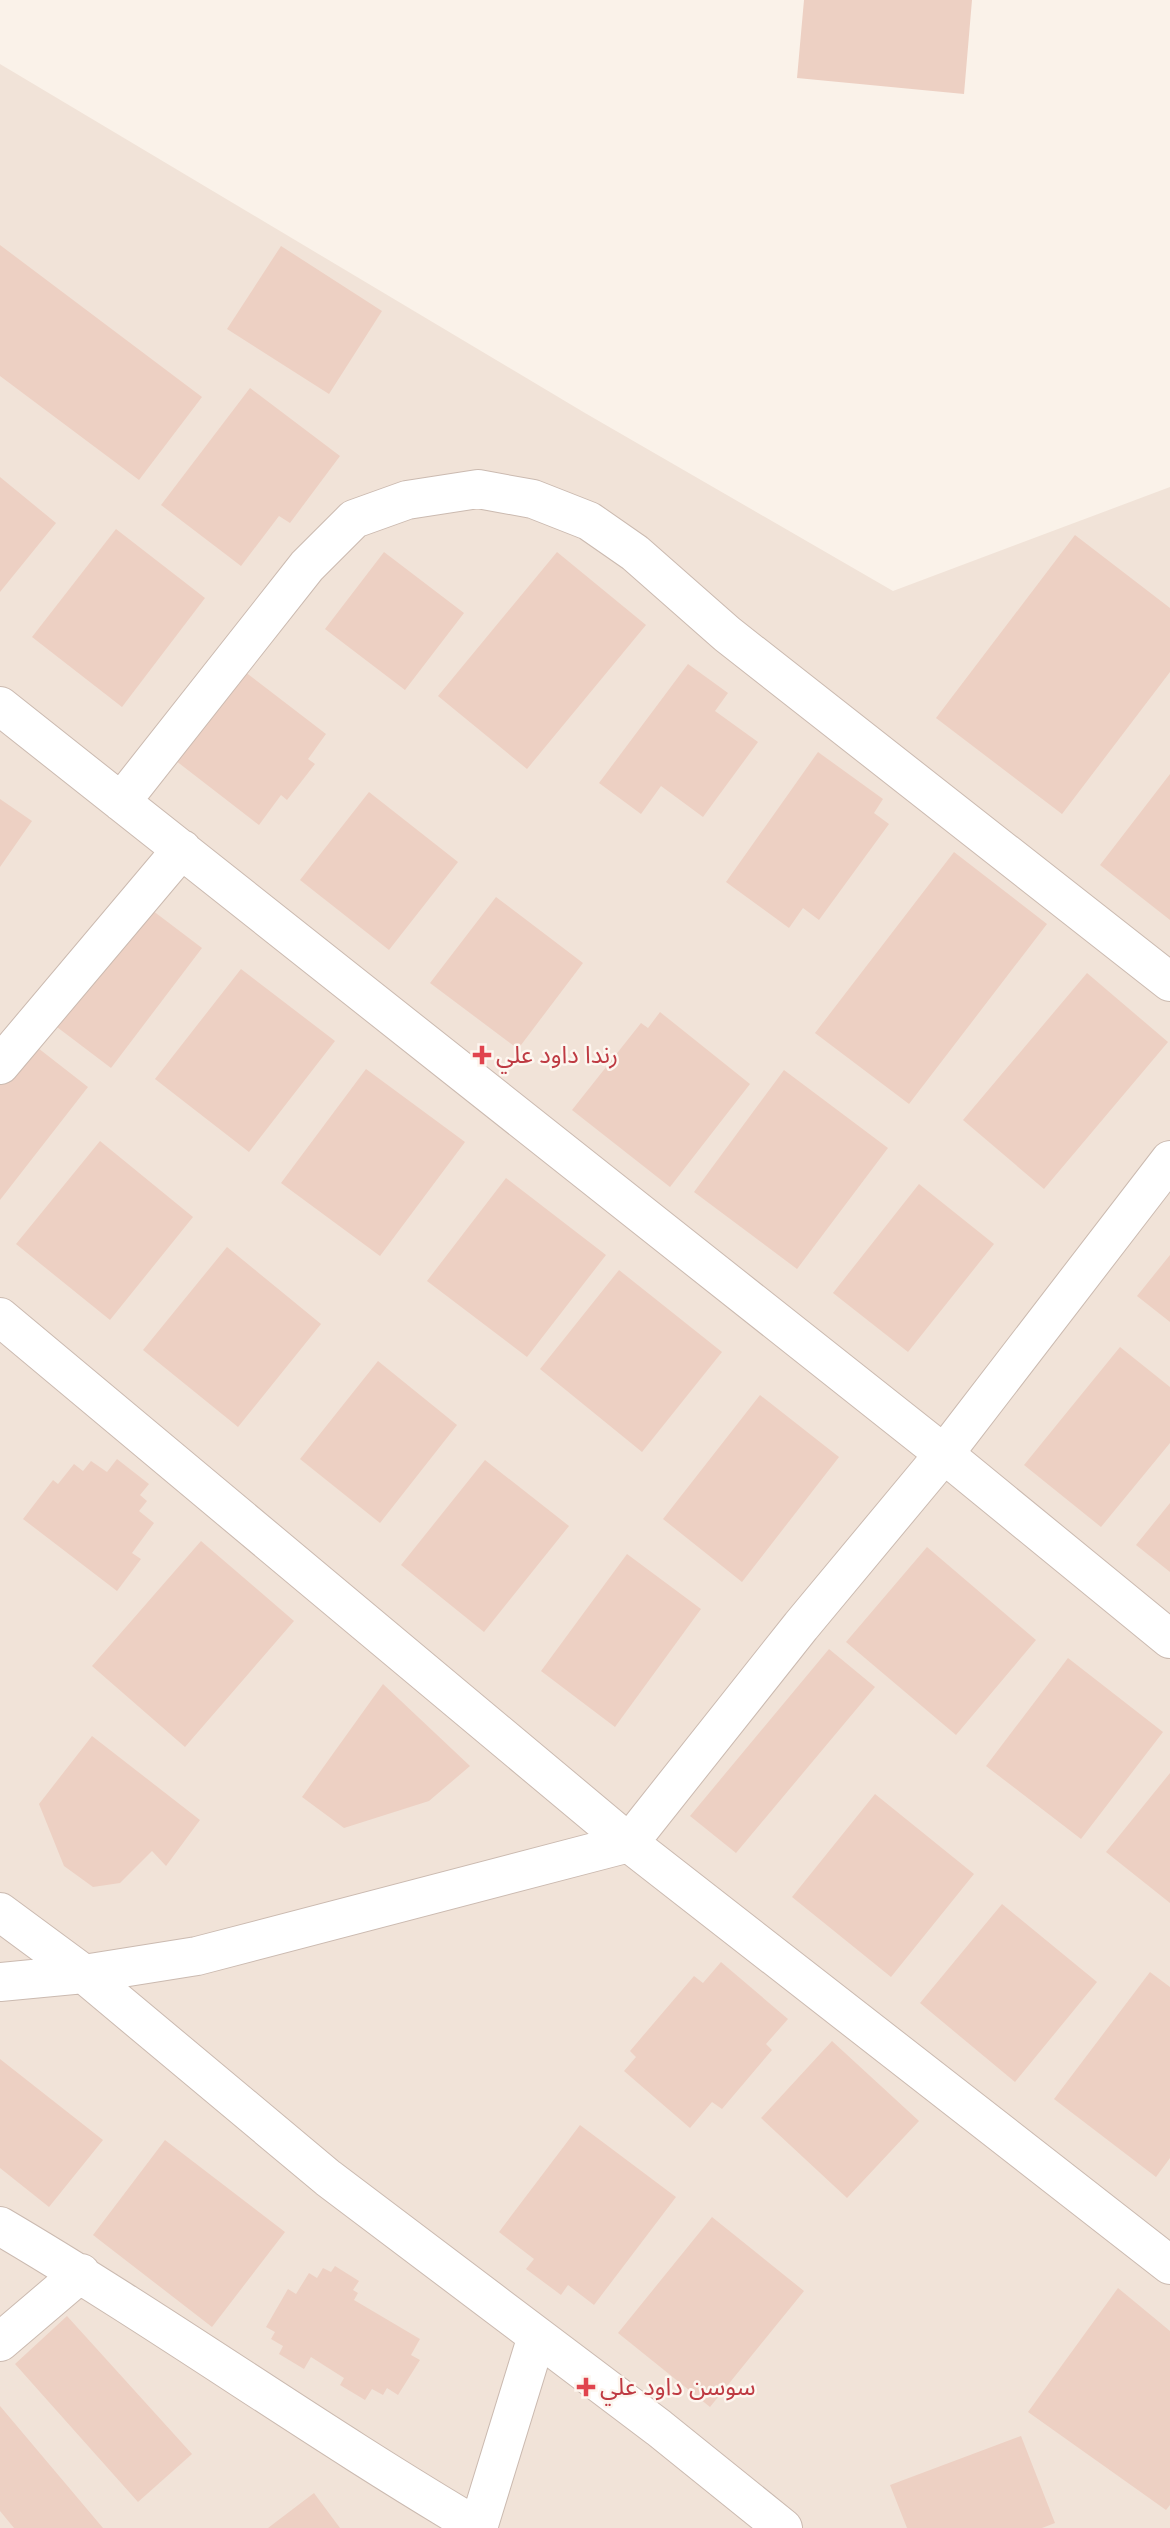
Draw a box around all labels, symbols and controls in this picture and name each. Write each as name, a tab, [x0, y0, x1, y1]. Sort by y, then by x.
place label: رندا داود علي	[496, 1041, 618, 1074]
marker: رندا داود علي	[474, 1047, 490, 1063]
place label: سوسن داود علي	[600, 2373, 755, 2406]
marker: سوسن داود علي	[578, 2379, 594, 2395]

